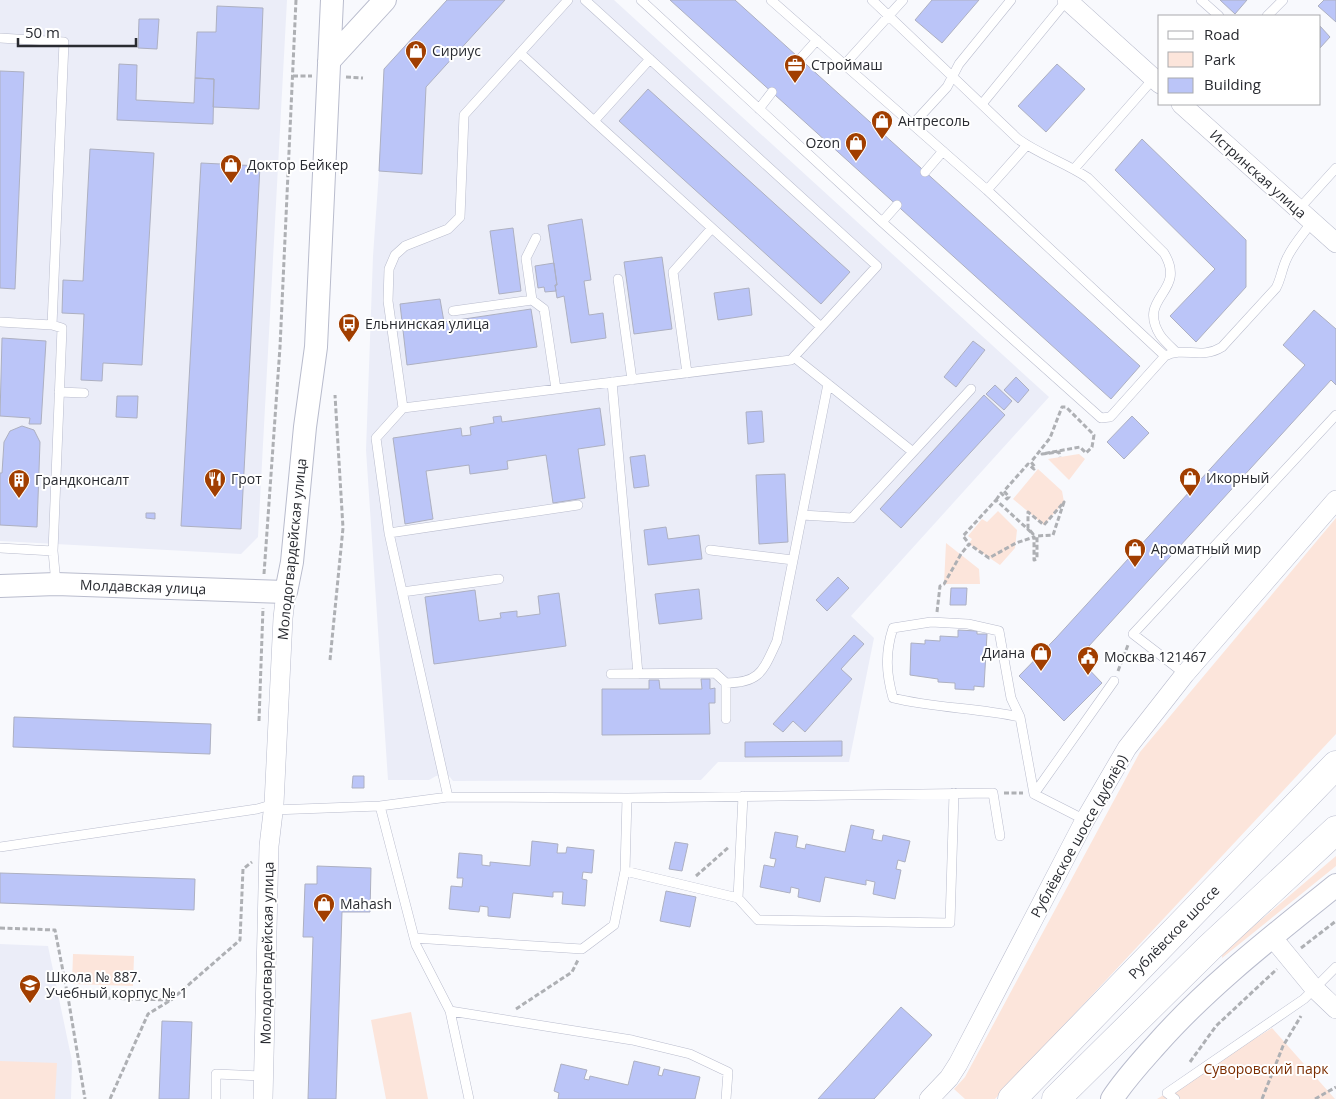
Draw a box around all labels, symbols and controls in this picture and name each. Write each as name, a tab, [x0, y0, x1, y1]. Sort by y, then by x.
scale bar	[18, 15, 135, 47]
legend	[1158, 15, 1321, 105]
text: 50 m	[25, 22, 60, 42]
text: Road	[1204, 24, 1240, 44]
shop icon: Сириус	[404, 39, 428, 70]
place label: Сириус	[432, 41, 481, 60]
text: Park	[1204, 49, 1235, 69]
office icon: Строймаш	[783, 53, 807, 84]
place label: Строймаш	[811, 55, 883, 74]
text: Building	[1204, 74, 1261, 94]
shop icon: Антресоль	[870, 109, 894, 140]
place label: Антресоль	[898, 111, 970, 130]
street label: Истринская улица	[1206, 125, 1311, 222]
shop icon: Ozon	[844, 131, 868, 162]
place label: Ozon	[806, 133, 840, 152]
shop icon: Доктор Бейкер	[219, 153, 243, 184]
place label: Доктор Бейкер	[247, 155, 348, 174]
bus stop icon: Ельнинская улица	[337, 312, 361, 343]
place label: Ельнинская улица	[365, 314, 489, 333]
street label: Молодогвардейская улица	[273, 457, 311, 641]
shop icon: Икорный	[1178, 466, 1202, 497]
restaurant icon: Грот	[203, 467, 227, 498]
building icon: Грандконсалт	[7, 468, 31, 499]
place label: Икорный	[1206, 468, 1269, 487]
place label: Грот	[231, 469, 262, 488]
place label: Грандконсалт	[35, 470, 130, 489]
shop icon: Ароматный мир	[1123, 537, 1147, 568]
place label: Ароматный мир	[1151, 539, 1261, 558]
street label: Молдавская улица	[79, 575, 207, 598]
shop icon: Диана	[1029, 641, 1053, 672]
place label: Диана	[982, 643, 1025, 662]
public building icon: Москва 121467	[1076, 645, 1100, 676]
place label: Москва 121467	[1104, 647, 1206, 666]
street label: Рублёвское шоссе (дублёр)	[1026, 751, 1131, 921]
street label: Молодогвардейская улица	[255, 861, 278, 1045]
street label: Рублёвское шоссе	[1124, 880, 1224, 983]
shop icon: Mahash	[312, 892, 336, 923]
place label: Mahash	[340, 894, 392, 913]
place label: Школа № 887. Учебный корпус № 1	[46, 967, 188, 1002]
school or university icon: Школа № 887. Учебный корпус № 1	[18, 973, 42, 1004]
park label: Суворовский парк	[1204, 1059, 1329, 1078]

